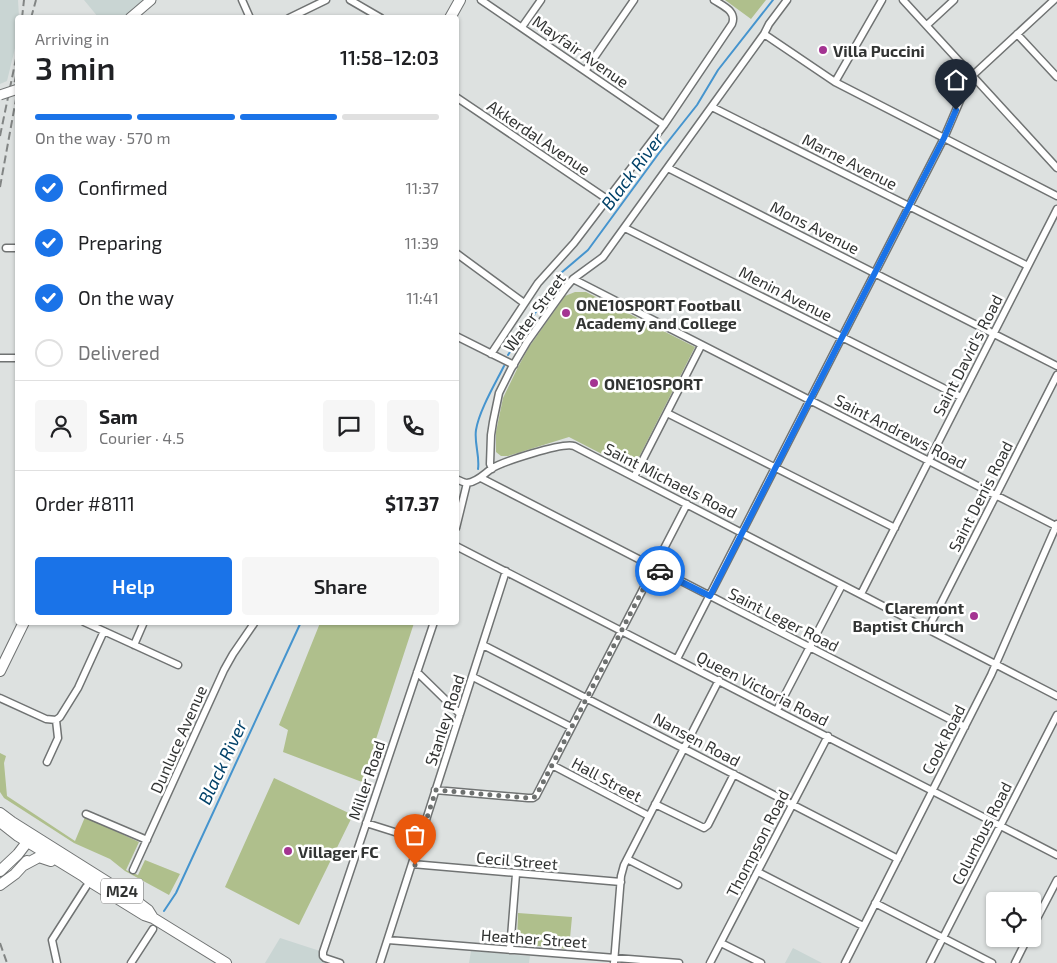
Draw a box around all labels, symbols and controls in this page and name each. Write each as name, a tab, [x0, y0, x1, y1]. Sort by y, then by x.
street label: Mayfair Avenue	[529, 11, 633, 91]
text: Arriving in	[35, 29, 109, 48]
place label: Villa Puccini	[833, 41, 925, 60]
marker: Villa Puccini	[817, 44, 829, 56]
text: 11:58–12:03	[340, 46, 439, 69]
text: 3 min	[35, 48, 116, 86]
pin	[935, 59, 977, 110]
icon: home	[942, 66, 970, 94]
street label: Akkerdal Avenue	[484, 96, 594, 178]
water label: Black River	[596, 127, 669, 214]
text: On the way · 570 m	[35, 128, 170, 147]
street label: Marne Avenue	[799, 129, 901, 193]
icon: check	[35, 174, 63, 202]
text: Confirmed	[78, 176, 168, 199]
text: 11:37	[405, 178, 439, 197]
street label: Mons Avenue	[767, 196, 863, 258]
icon: check	[35, 229, 63, 257]
text: Preparing	[78, 231, 162, 254]
text: 11:39	[404, 233, 439, 252]
street label: Menin Avenue	[736, 261, 836, 325]
street label: Water Street	[499, 269, 569, 355]
icon: check	[35, 284, 63, 312]
text: On the way	[78, 286, 174, 309]
text: 11:41	[406, 288, 439, 307]
street label: Saint David's Road	[928, 291, 1006, 419]
place label: ONE10SPORT Football Academy and College	[576, 295, 742, 333]
marker: ONE10SPORT Football Academy and College	[560, 307, 572, 319]
text: Delivered	[78, 341, 160, 364]
place label: ONE10SPORT	[604, 374, 703, 393]
marker: ONE10SPORT	[588, 377, 600, 389]
street label: Saint Andrews Road	[832, 390, 970, 472]
button: person	[35, 400, 87, 452]
button: chat	[323, 400, 375, 452]
button: phone	[387, 400, 439, 452]
text: Sam	[99, 405, 138, 428]
text: Courier · 4.5	[99, 428, 184, 447]
street label: Saint Denis Road	[944, 437, 1016, 555]
street label: Saint Michaels Road	[601, 438, 741, 522]
text: Order #8111	[35, 492, 135, 515]
text: $17.37	[385, 492, 439, 515]
courier	[635, 546, 685, 596]
button: Help	[35, 557, 232, 615]
button: Share	[242, 557, 439, 615]
icon: car	[646, 557, 674, 585]
street label: Saint Leger Road	[726, 583, 842, 655]
place label: Claremont Baptist Church	[853, 598, 964, 635]
marker: Claremont Baptist Church	[968, 610, 980, 622]
street label: Queen Victoria Road	[693, 646, 832, 730]
street label: Stanley Road	[420, 672, 468, 768]
street label: Dunluce Avenue	[146, 682, 210, 796]
street label: Cook Road	[917, 701, 969, 777]
street label: Nansen Road	[650, 708, 744, 770]
water label: Black River	[193, 715, 251, 808]
street label: Miller Road	[344, 738, 388, 822]
street label: Hall Street	[569, 753, 645, 805]
street label: Columbus Road	[947, 778, 1015, 888]
street label: Thompson Road	[722, 786, 792, 900]
pin	[394, 814, 436, 865]
icon: bag	[401, 821, 429, 849]
place label: Villager FC	[298, 842, 379, 861]
marker: Villager FC	[282, 845, 294, 857]
street label: Cecil Street	[475, 847, 559, 873]
road number: M24	[101, 878, 143, 904]
map controls	[986, 892, 1041, 947]
button: locate	[986, 892, 1041, 947]
street label: Heather Street	[480, 925, 588, 951]

